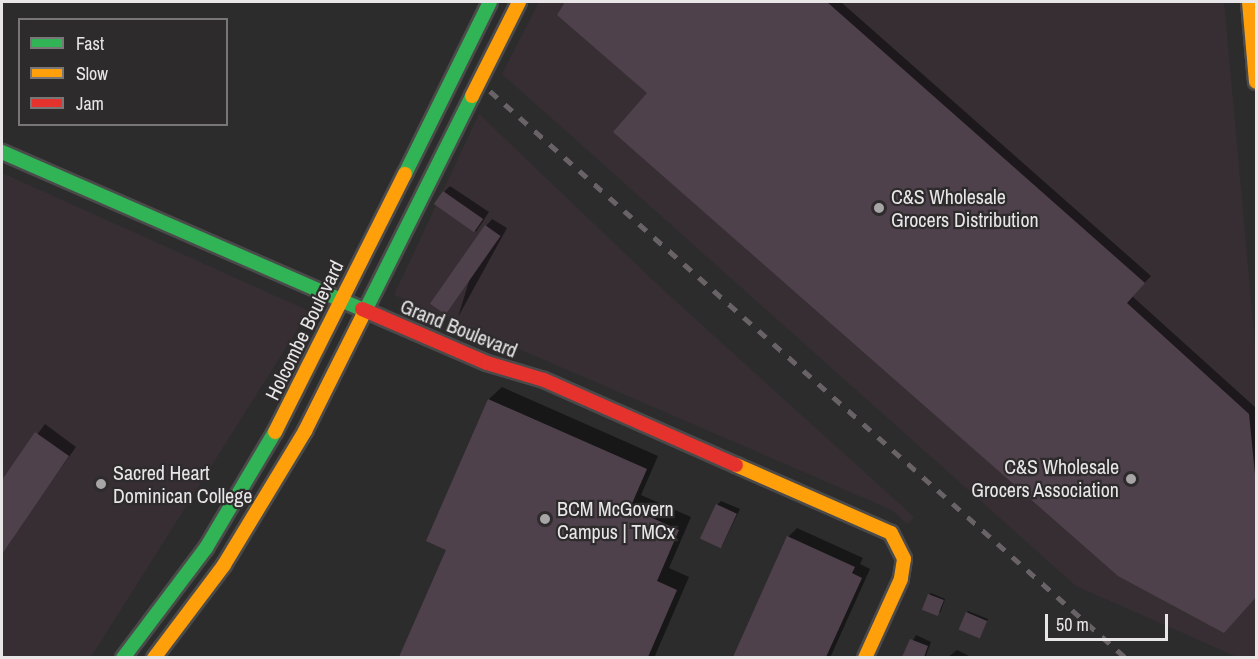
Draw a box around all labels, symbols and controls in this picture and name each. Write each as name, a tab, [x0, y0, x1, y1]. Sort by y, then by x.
legend	[18, 18, 228, 126]
text: Fast	[76, 31, 104, 56]
text: Slow	[76, 61, 108, 86]
text: Jam	[76, 91, 104, 116]
place label: C&S Wholesale Grocers Distribution	[891, 184, 1039, 231]
marker: C&S Wholesale Grocers Distribution	[872, 201, 886, 215]
street label: Holcombe Boulevard	[260, 256, 348, 404]
street label: Grand Boulevard	[397, 294, 521, 362]
place label: C&S Wholesale Grocers Association	[970, 455, 1119, 502]
place label: Sacred Heart Dominican College	[113, 460, 252, 507]
marker: C&S Wholesale Grocers Association	[1124, 472, 1138, 486]
marker: Sacred Heart Dominican College	[94, 477, 108, 491]
place label: BCM McGovern Campus | TMCx	[557, 496, 675, 543]
marker: BCM McGovern Campus | TMCx	[538, 512, 552, 526]
scale bar	[1048, 602, 1171, 640]
text: 50 m	[1056, 612, 1089, 637]

